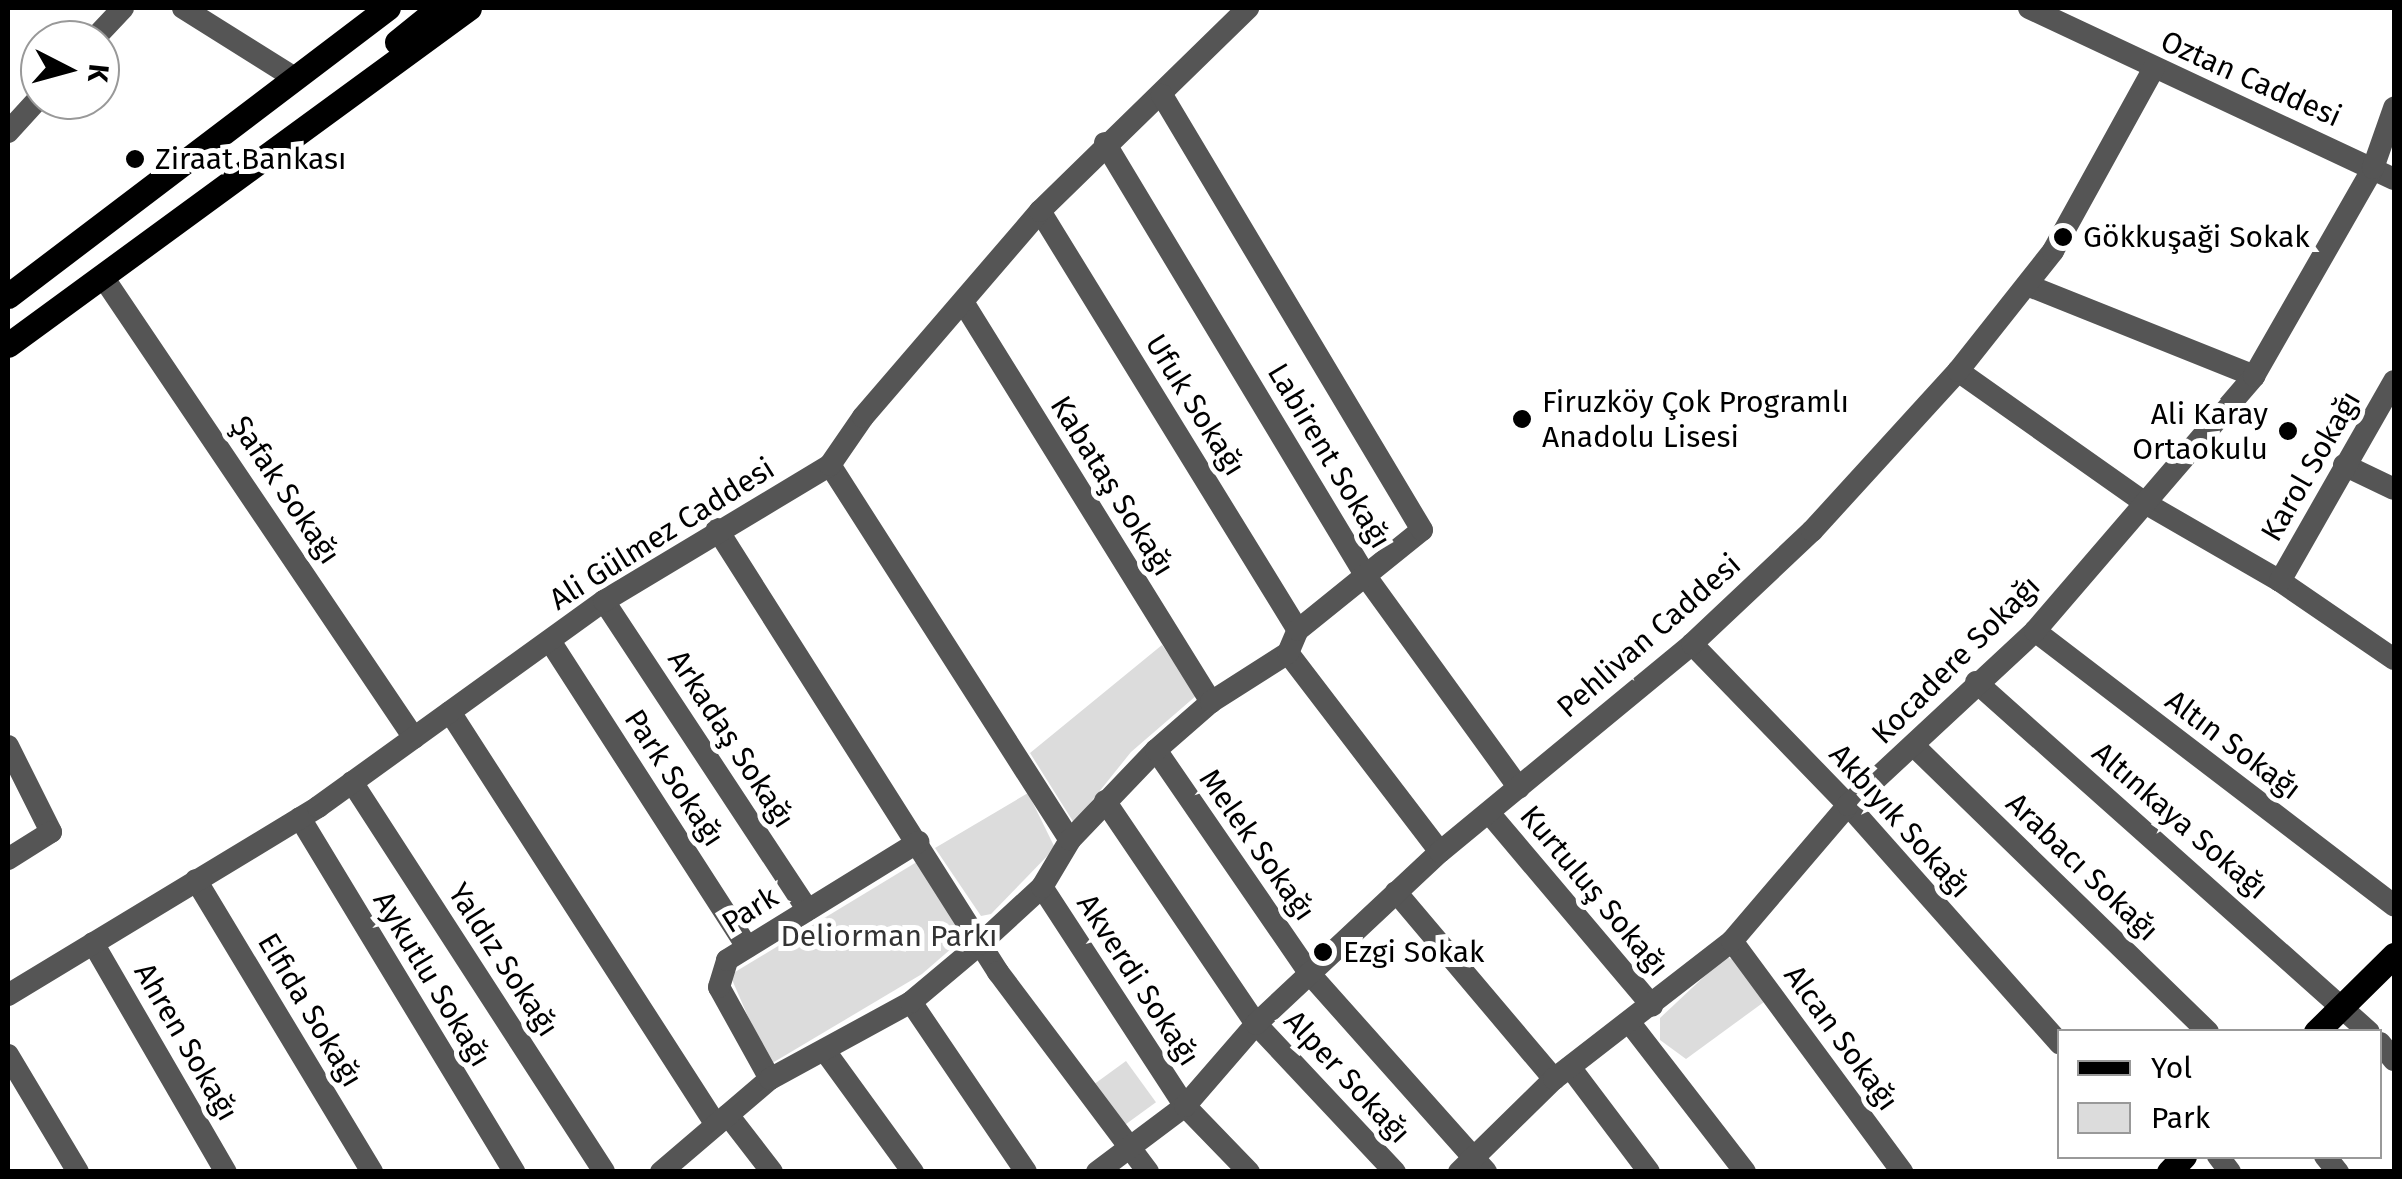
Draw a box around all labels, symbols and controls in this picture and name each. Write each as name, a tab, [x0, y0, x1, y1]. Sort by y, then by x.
north arrow	[20, 20, 120, 120]
street label: Oztan Caddesi	[2155, 23, 2347, 135]
text: K	[81, 62, 116, 84]
place label: Ziraat Bankası	[155, 141, 346, 177]
marker: Ziraat Bankası	[124, 148, 146, 170]
place label: Gökkuşaği Sokak	[2083, 219, 2310, 255]
marker: Gökkuşaği Sokak	[2052, 226, 2074, 248]
street label: Ufuk Sokağı	[1137, 328, 1253, 482]
street label: Labirent Sokağı	[1260, 357, 1398, 555]
place label: Firuzköy Çok Programlı Anadolu Lisesi	[1542, 384, 1849, 454]
street label: Karol Sokağı	[2254, 384, 2368, 548]
street label: Kabataş Sokağı	[1042, 390, 1182, 582]
place label: Ali Karay Ortaokulu	[2132, 396, 2268, 466]
marker: Firuzköy Çok Programlı Anadolu Lisesi	[1511, 408, 1533, 430]
street label: Şafak Sokağı	[222, 409, 348, 571]
marker: Ali Karay Ortaokulu	[2277, 420, 2299, 442]
street label: Ali Gülmez Caddesi	[543, 450, 781, 618]
street label: Pehlivan Caddesi	[1550, 547, 1748, 725]
street label: Kocadere Sokağı	[1864, 568, 2048, 752]
street label: Arkadaş Sokağı	[660, 643, 802, 835]
street label: Altın Sokağı	[2158, 683, 2308, 807]
street label: Park Sokağı	[616, 703, 732, 853]
street label: Altınkaya Sokağı	[2085, 735, 2275, 907]
street label: Akbıyık Sokağı	[1822, 737, 1978, 905]
street label: Melek Sokağı	[1192, 762, 1322, 928]
street label: Arabacı Sokağı	[1998, 785, 2166, 949]
street label: Kurtuluş Sokağı	[1512, 798, 1676, 984]
street label: Yaldız Sokağı	[440, 877, 566, 1043]
street label: Park	[715, 879, 785, 941]
street label: Aykutlu Sokağı	[366, 885, 498, 1073]
street label: Akverdi Sokağı	[1069, 887, 1207, 1073]
park label: Deliorman Parkı	[780, 918, 998, 954]
street label: Elfida Sokağı	[250, 927, 370, 1093]
place label: Ezgi Sokak	[1343, 934, 1484, 970]
marker: Ezgi Sokak	[1312, 941, 1334, 963]
street label: Ahren Sokağı	[126, 957, 246, 1127]
street label: Alcan Sokağı	[1776, 958, 1906, 1118]
street label: Alper Sokağı	[1276, 1003, 1418, 1151]
legend	[2057, 1029, 2382, 1159]
text: Yol	[2151, 1050, 2192, 1086]
text: Park	[2151, 1100, 2210, 1136]

